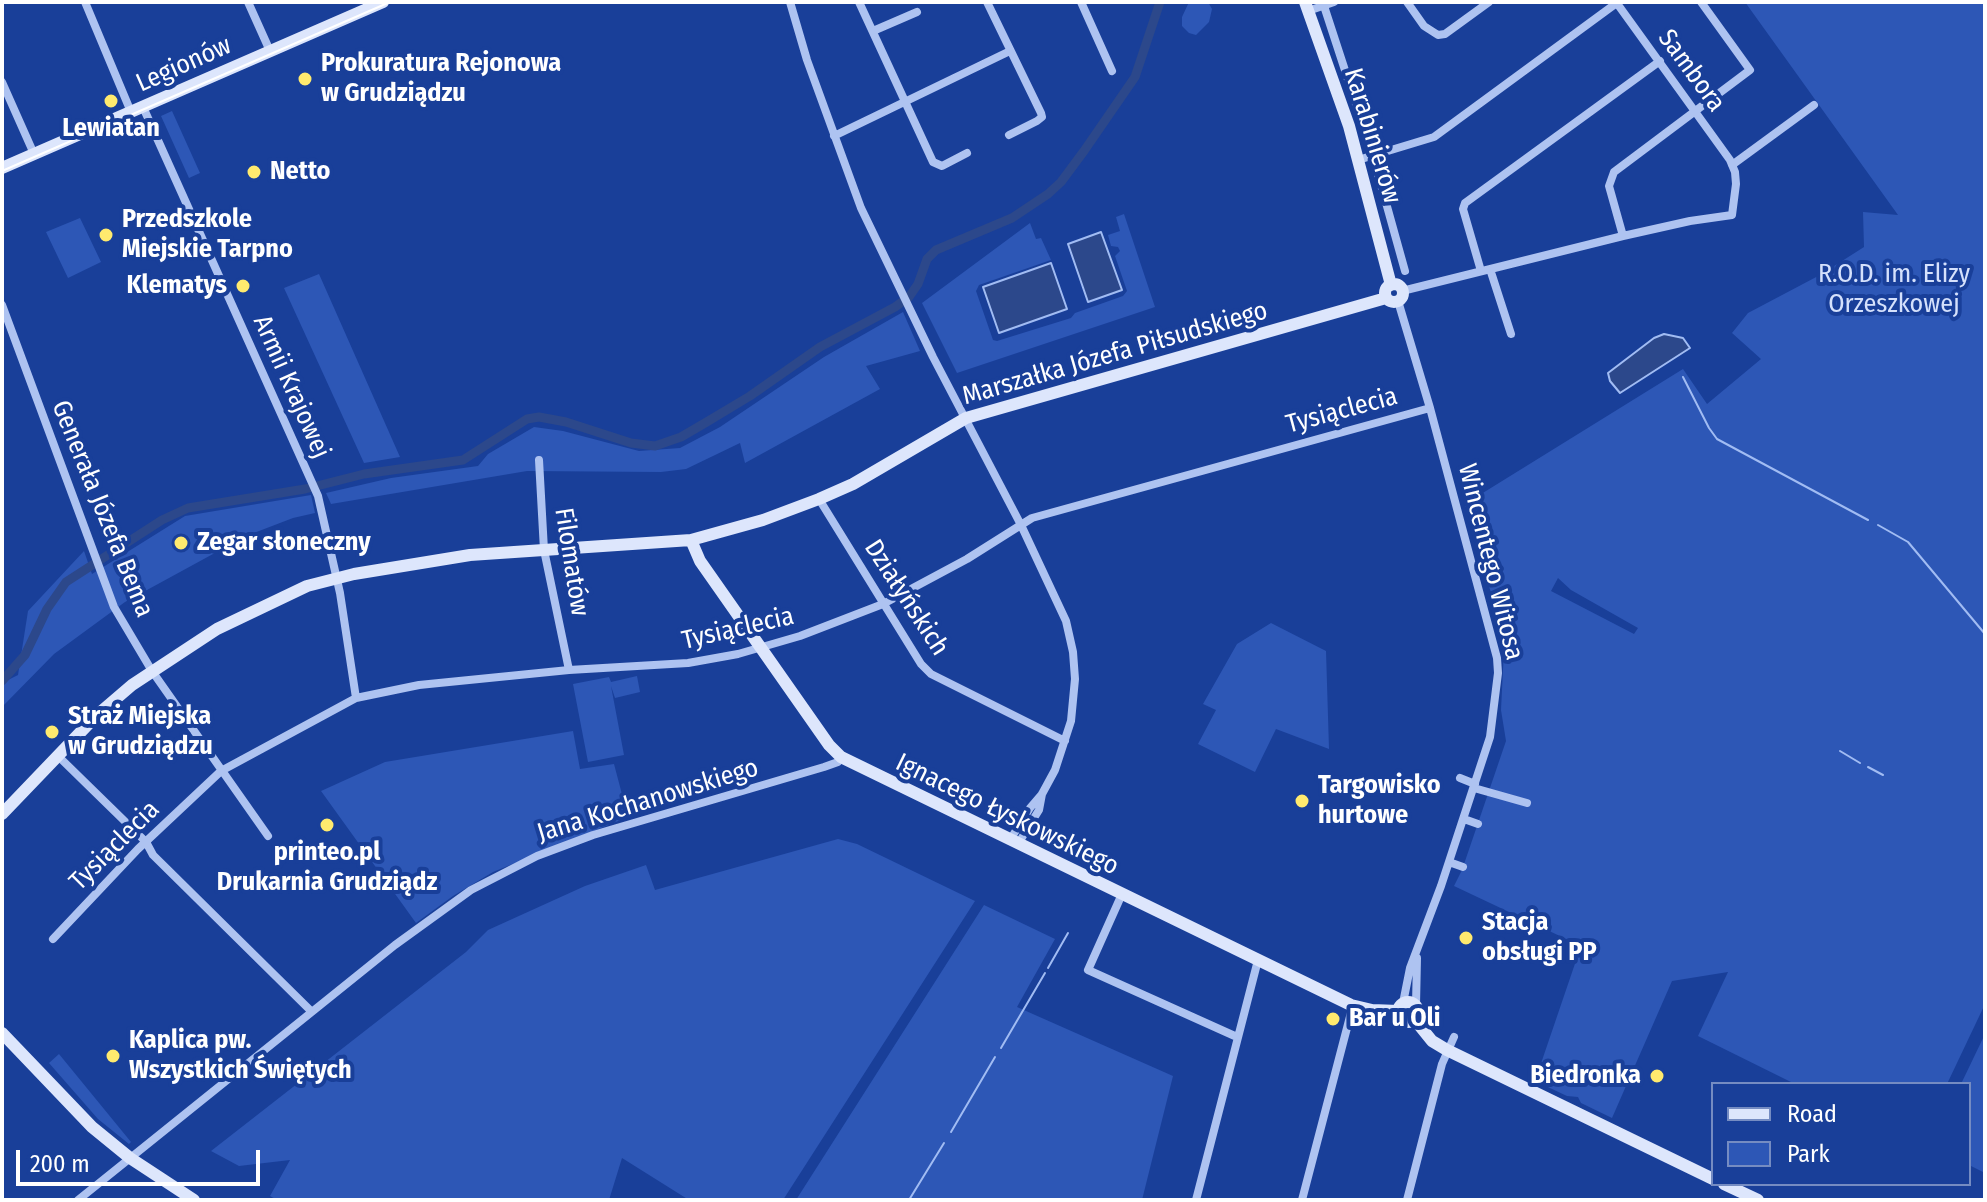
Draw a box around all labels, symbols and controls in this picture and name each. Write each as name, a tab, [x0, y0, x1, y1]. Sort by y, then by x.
street label: Sambora	[1651, 24, 1731, 118]
street label: Legionów	[132, 30, 236, 100]
place label: Prokuratura Rejonowa w Grudziądzu	[321, 48, 561, 110]
street label: Karabinierów	[1337, 65, 1407, 207]
marker: Prokuratura Rejonowa w Grudziądzu	[296, 70, 314, 88]
marker: Lewiatan	[102, 92, 120, 110]
place label: Lewiatan	[62, 113, 160, 145]
place label: Netto	[270, 156, 330, 188]
marker: Netto	[245, 163, 263, 181]
place label: Przedszkole Miejskie Tarpno	[122, 204, 293, 266]
marker: Przedszkole Miejskie Tarpno	[97, 226, 115, 244]
park label: R.O.D. im. Elizy Orzeszkowej	[1818, 259, 1970, 320]
place label: Klematys	[126, 270, 227, 302]
marker: Klematys	[234, 277, 252, 295]
street label: Marszałka Józefa Piłsudskiego	[959, 295, 1271, 413]
street label: Armii Krajowej	[246, 311, 336, 463]
street label: Tysiąclecia	[1283, 381, 1401, 441]
street label: Generała Józefa Bema	[44, 396, 160, 622]
street label: Wincentego Witosa	[1451, 461, 1529, 663]
street label: Filomatów	[547, 506, 595, 618]
place label: Zegar słoneczny	[197, 527, 371, 559]
marker: Zegar słoneczny	[172, 534, 190, 552]
street label: Działyńskich	[857, 534, 955, 662]
street label: Tysiąclecia	[679, 601, 797, 657]
place label: Straż Miejska w Grudziądzu	[68, 701, 213, 762]
marker: Straż Miejska w Grudziądzu	[43, 723, 61, 741]
street label: Ignacego Łyskowskiego	[890, 747, 1124, 883]
street label: Jana Kochanowskiego	[534, 753, 762, 849]
place label: Targowisko hurtowe	[1318, 770, 1441, 832]
marker: Targowisko hurtowe	[1293, 792, 1311, 810]
street label: Tysiąclecia	[64, 795, 166, 897]
marker: printeo.pl Drukarnia Grudziądz	[318, 816, 336, 834]
place label: printeo.pl Drukarnia Grudziądz	[217, 837, 437, 898]
place label: Stacja obsługi PP	[1482, 907, 1597, 968]
marker: Stacja obsługi PP	[1457, 929, 1475, 947]
place label: Bar u Oli	[1349, 1003, 1440, 1035]
marker: Bar u Oli	[1324, 1010, 1342, 1028]
place label: Kaplica pw. Wszystkich Świętych	[129, 1025, 352, 1086]
marker: Kaplica pw. Wszystkich Świętych	[104, 1047, 122, 1065]
place label: Biedronka	[1530, 1060, 1641, 1092]
marker: Biedronka	[1648, 1067, 1666, 1085]
legend	[1711, 1082, 1971, 1186]
text: Road	[1787, 1100, 1837, 1128]
scale bar	[20, 1134, 264, 1184]
text: Park	[1787, 1140, 1830, 1168]
text: 200 m	[30, 1150, 90, 1178]

